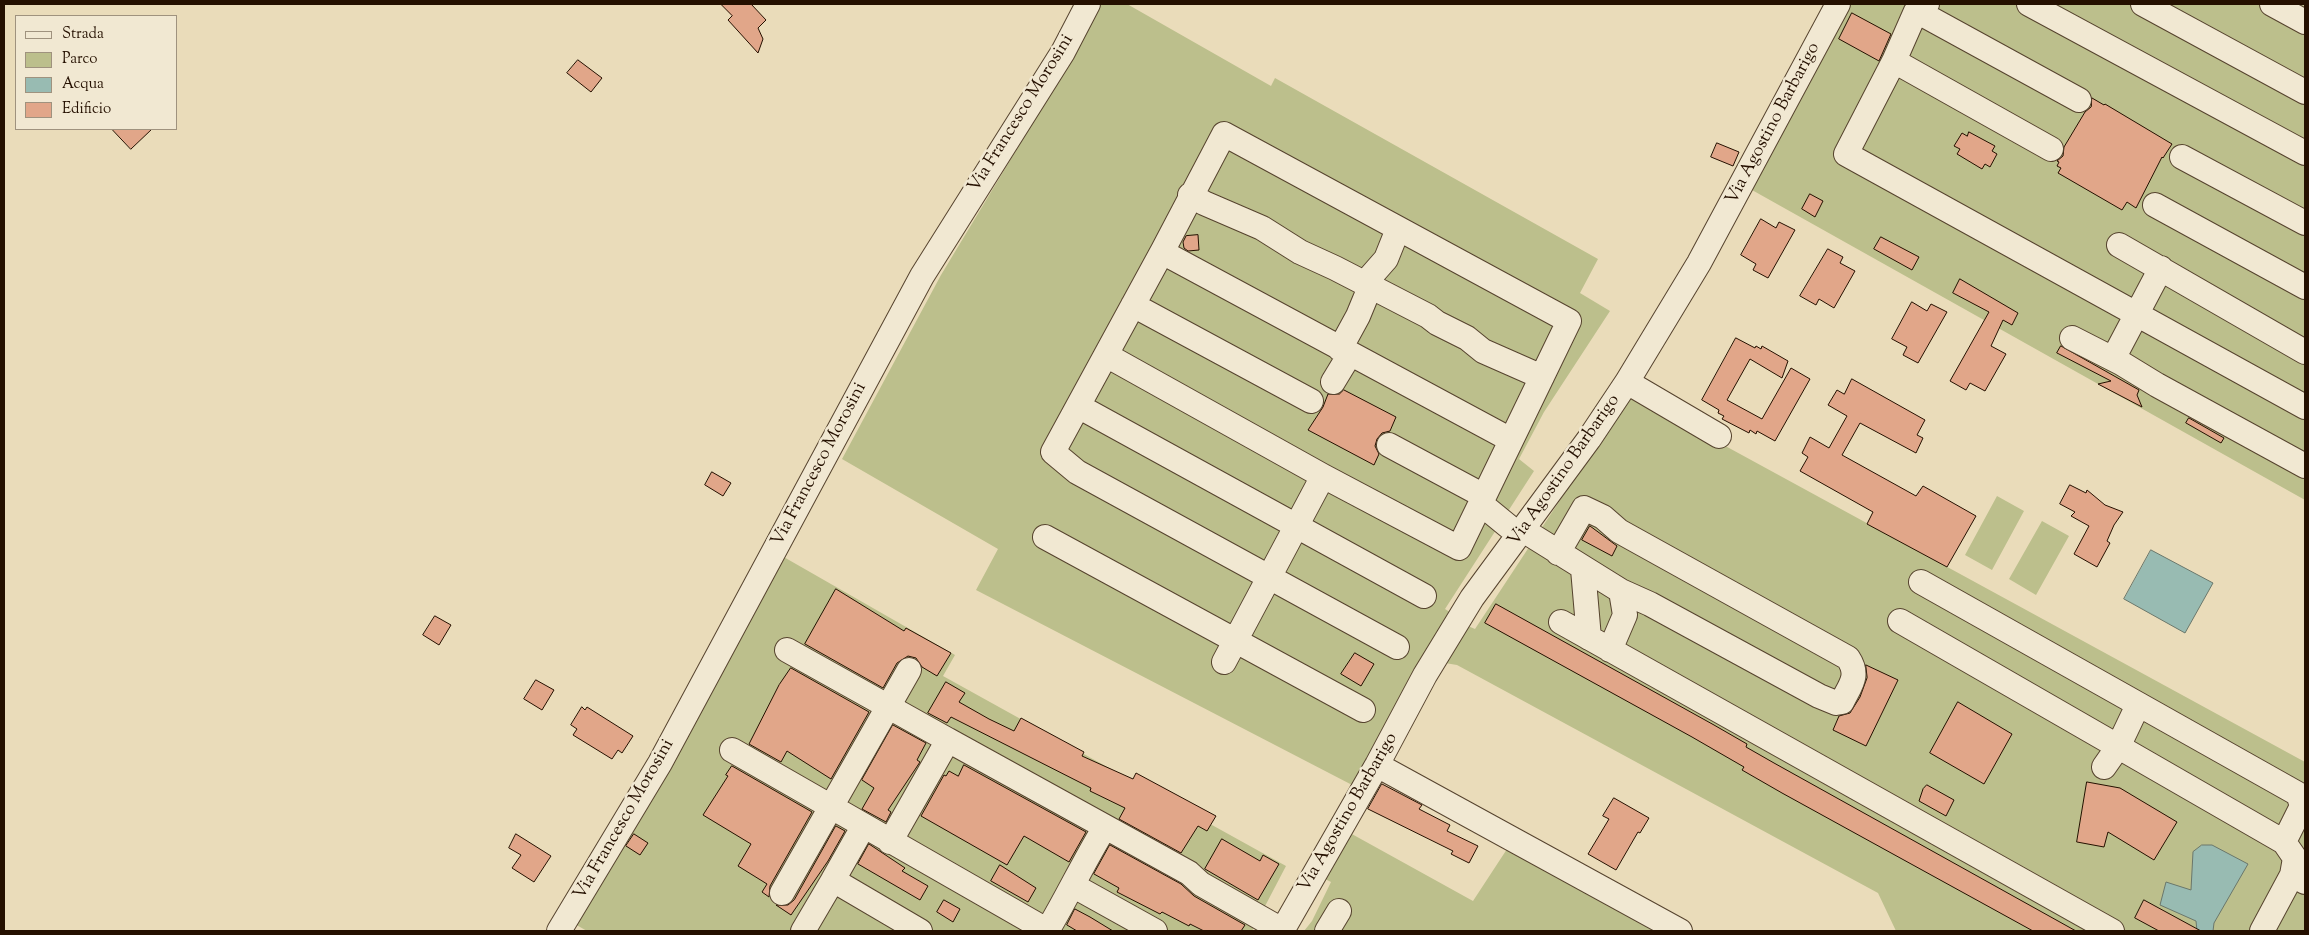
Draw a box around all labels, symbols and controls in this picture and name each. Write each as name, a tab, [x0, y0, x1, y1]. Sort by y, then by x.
legend	[15, 15, 178, 130]
text: Strada	[62, 24, 104, 45]
street label: Via Francesco Morosini	[965, 31, 1079, 197]
street label: Via Agostino Barbarigo	[1722, 39, 1826, 209]
text: Parco	[62, 49, 98, 70]
text: Acqua	[62, 74, 104, 95]
text: Edificio	[62, 99, 111, 120]
street label: Via Francesco Morosini	[768, 380, 872, 550]
street label: Via Agostino Barbarigo	[1504, 391, 1626, 551]
street label: Via Agostino Barbarigo	[1295, 730, 1403, 896]
street label: Via Francesco Morosini	[570, 736, 680, 904]

